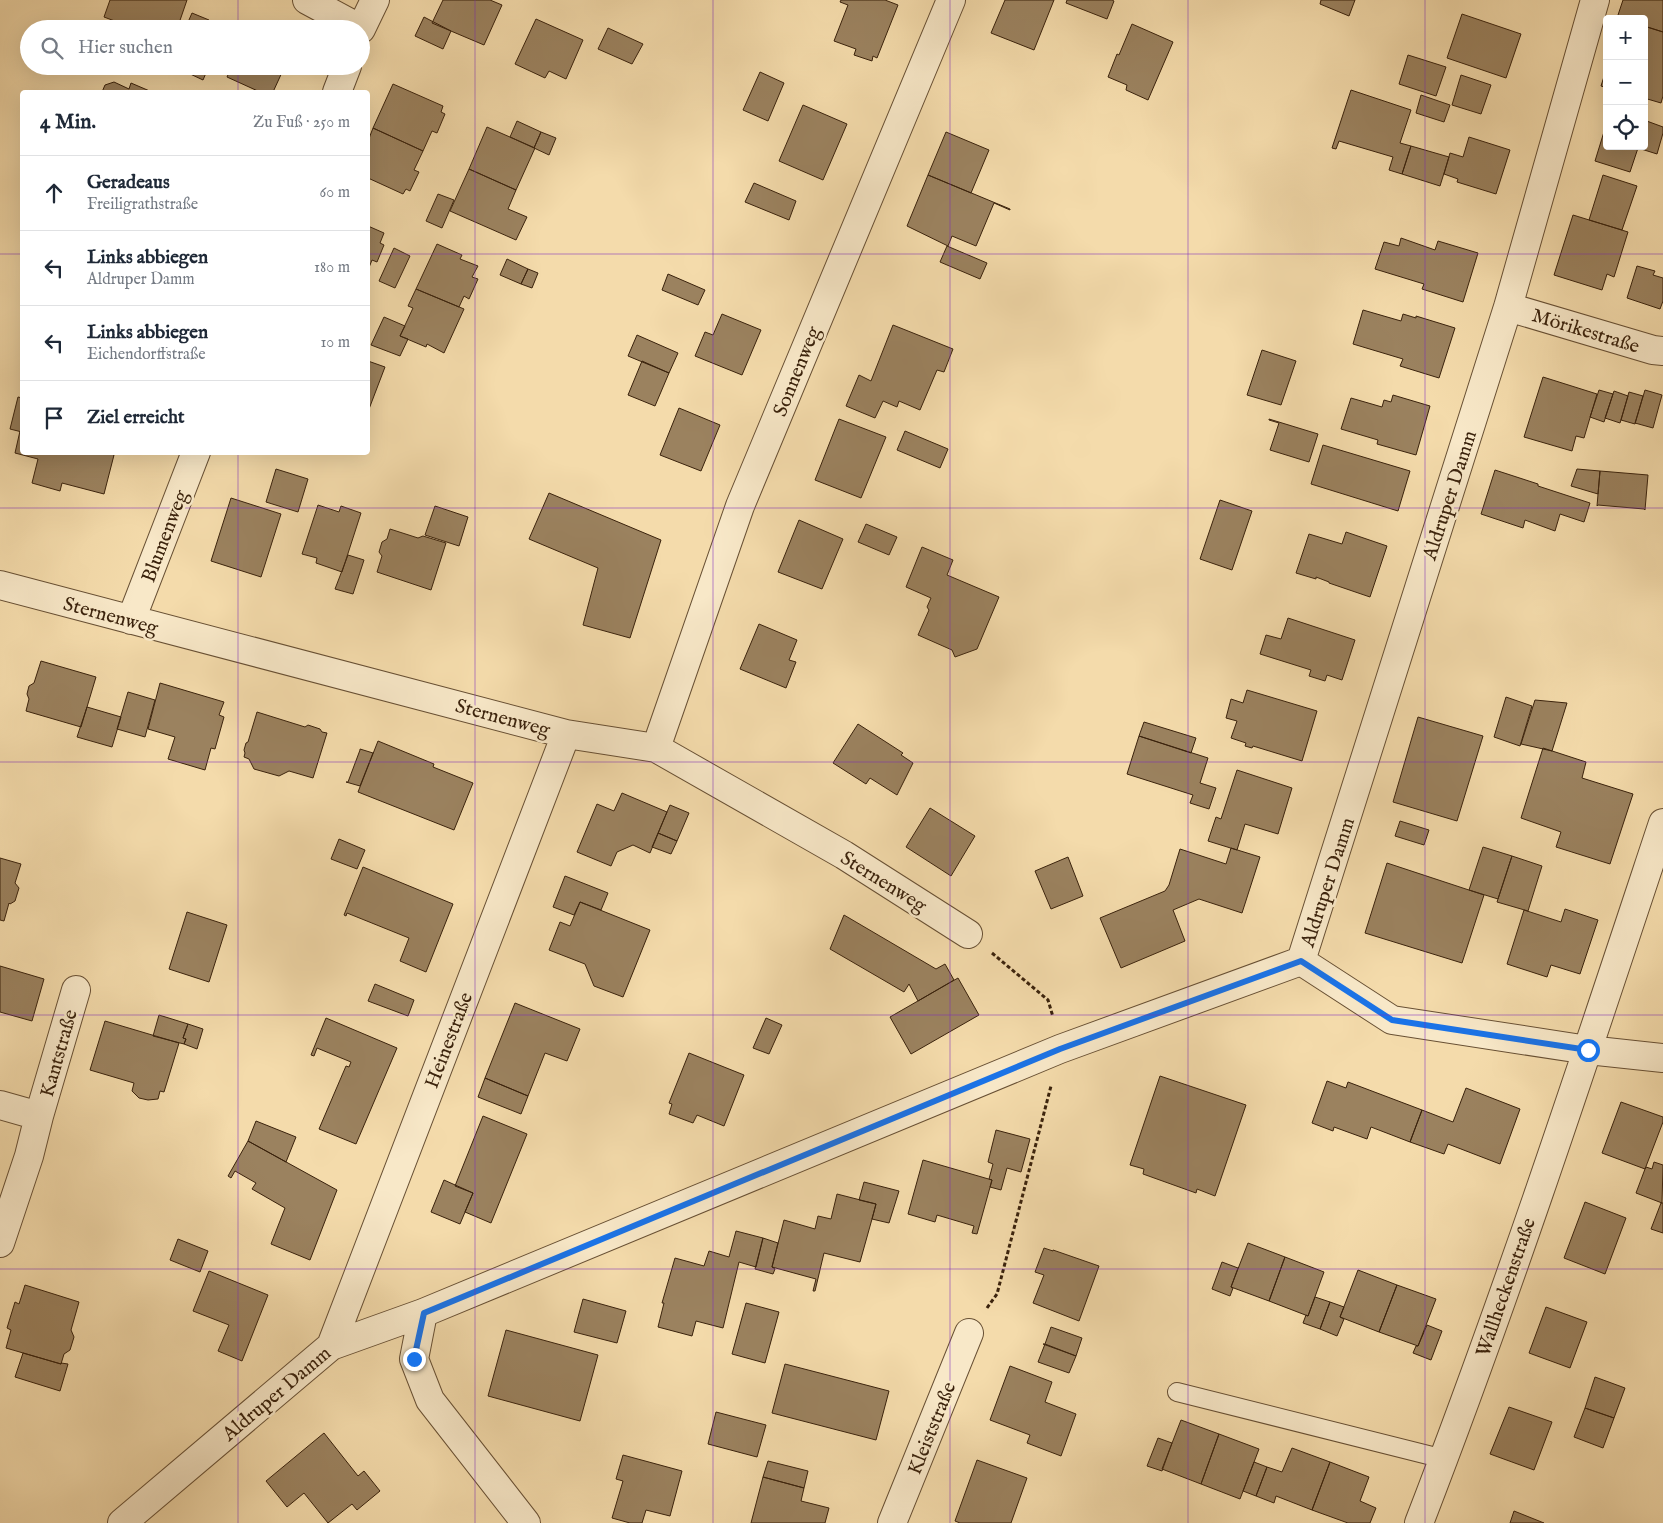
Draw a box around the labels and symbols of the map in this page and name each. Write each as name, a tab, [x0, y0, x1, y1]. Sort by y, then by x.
street label: Mörikestraße	[1529, 303, 1642, 360]
street label: Sonnenweg	[768, 322, 827, 420]
street label: Aldruper Damm	[1417, 428, 1483, 564]
street label: Blumenweg	[136, 486, 195, 586]
street label: Sternenweg	[61, 592, 162, 641]
street label: Sternenweg	[453, 694, 554, 743]
street label: Aldruper Damm	[1295, 815, 1361, 951]
street label: Sternenweg	[835, 846, 932, 919]
street label: Heinestraße	[420, 989, 479, 1092]
street label: Kantstraße	[35, 1007, 84, 1100]
route start	[1577, 1039, 1600, 1062]
street label: Wallheckenstraße	[1471, 1215, 1542, 1360]
street label: Aldruper Damm	[217, 1341, 337, 1448]
route end	[403, 1348, 426, 1371]
street label: Kleiststraße	[903, 1379, 962, 1479]

